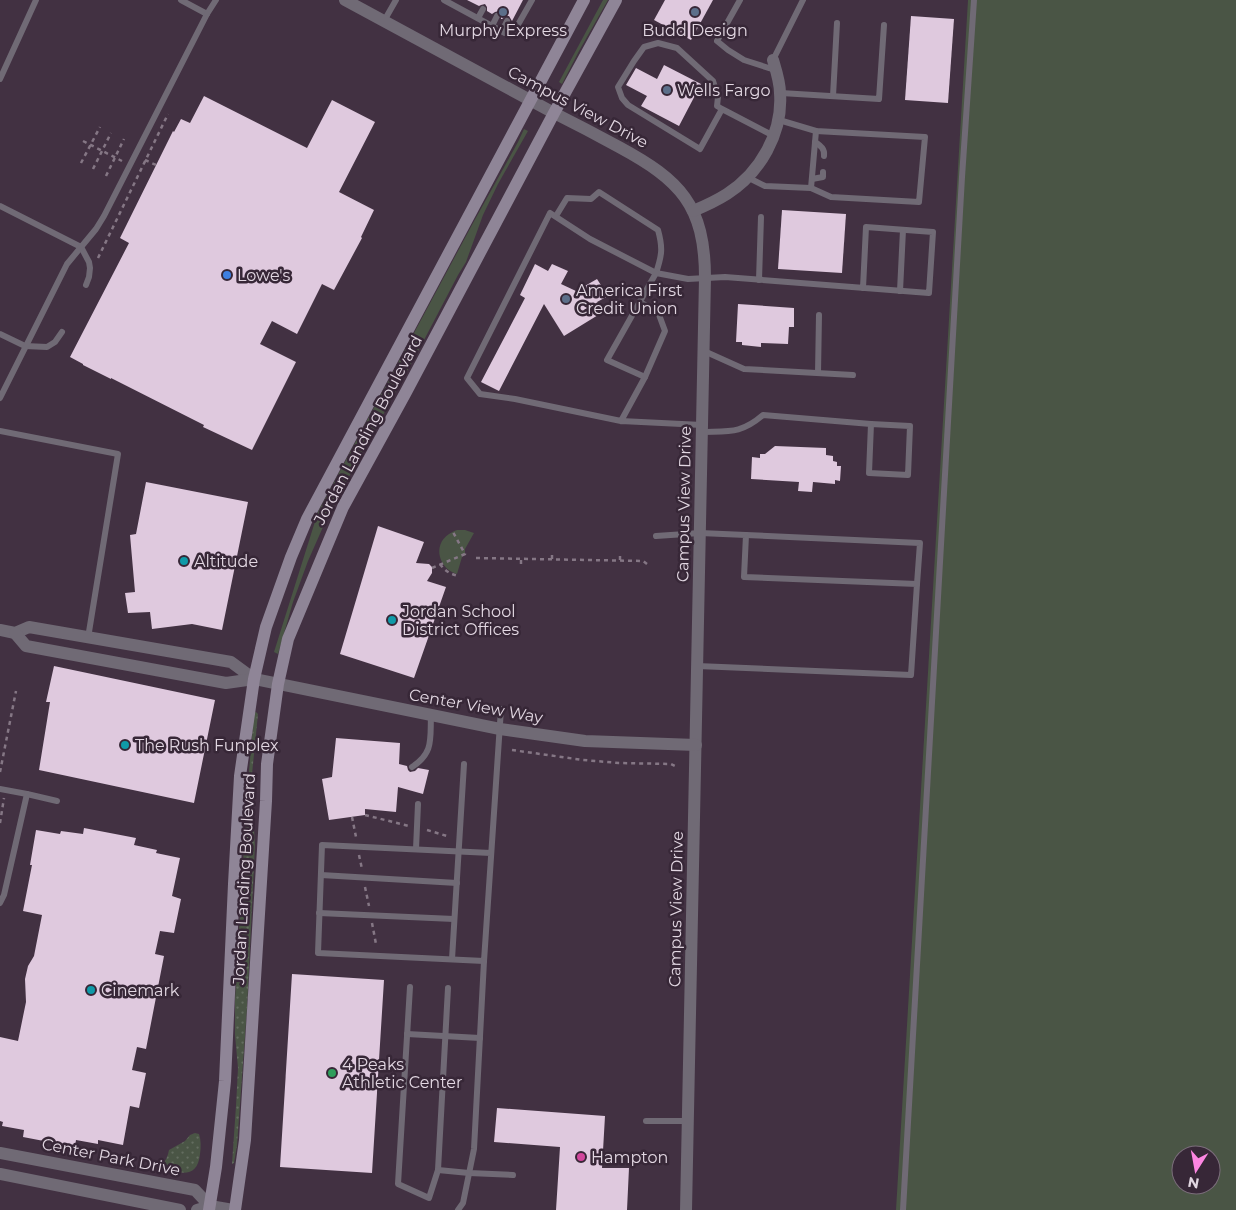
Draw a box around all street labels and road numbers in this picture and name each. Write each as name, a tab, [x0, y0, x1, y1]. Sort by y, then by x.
street label: Campus View Drive	[505, 62, 651, 152]
street label: Jordan Landing Boulevard	[309, 332, 426, 529]
street label: Campus View Drive	[673, 426, 695, 582]
street label: Center View Way	[408, 685, 545, 727]
street label: Jordan Landing Boulevard	[229, 773, 259, 986]
street label: Campus View Drive	[665, 831, 687, 987]
street label: Center Park Drive	[40, 1134, 182, 1180]

